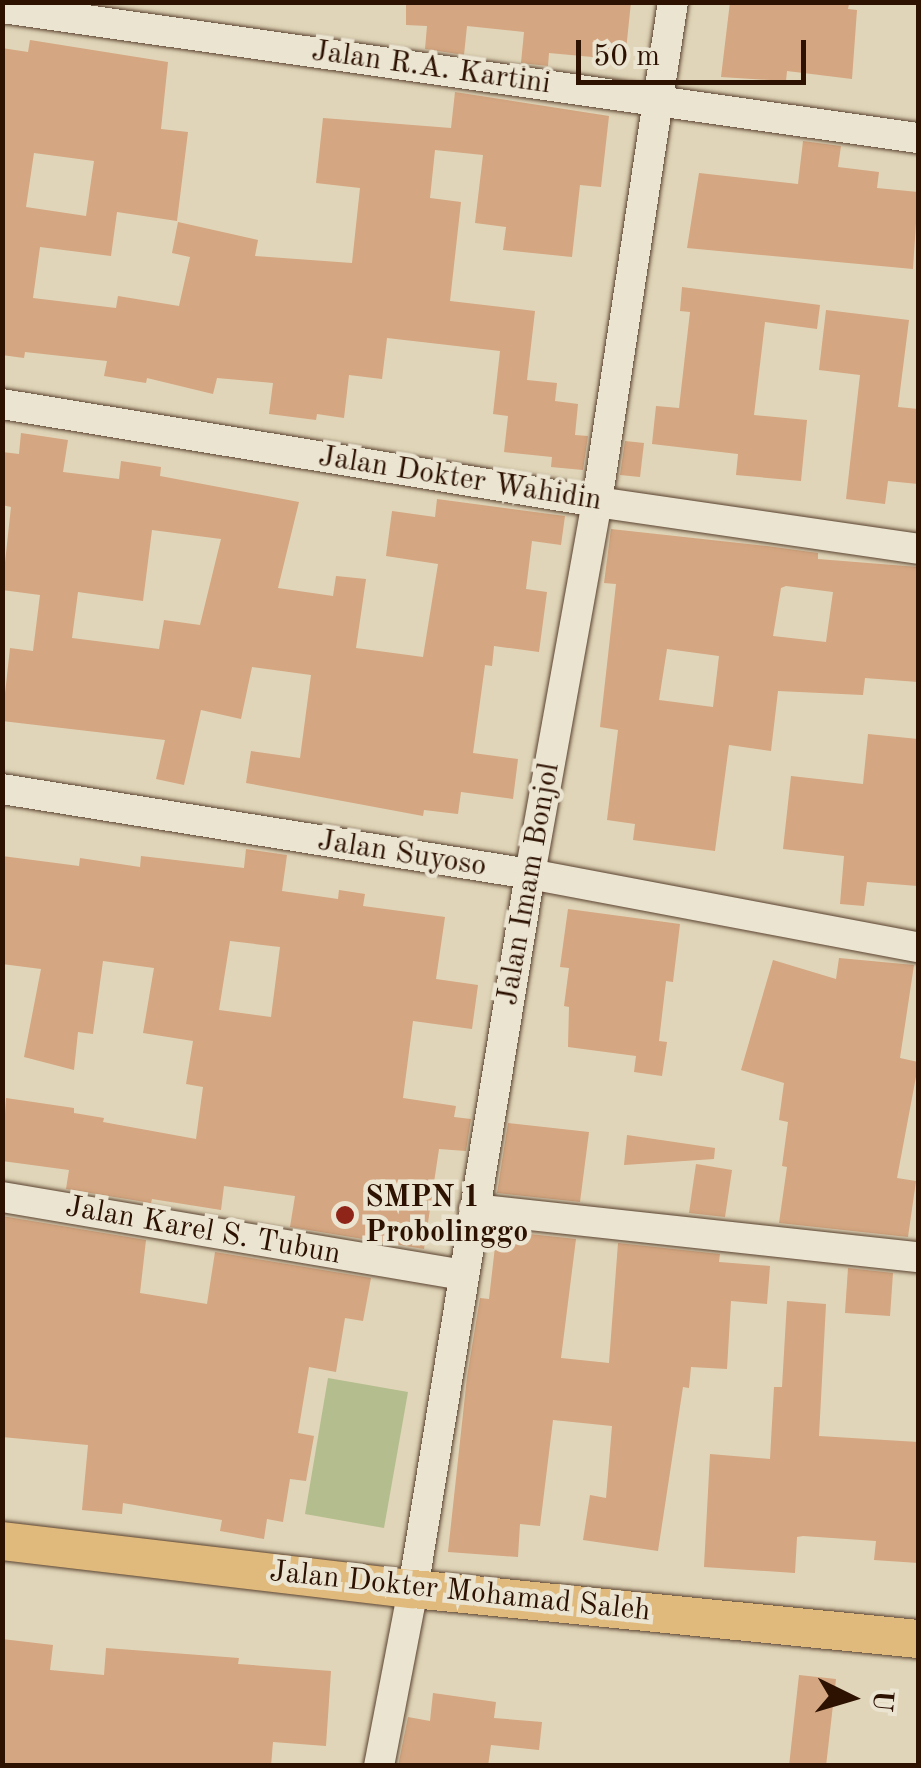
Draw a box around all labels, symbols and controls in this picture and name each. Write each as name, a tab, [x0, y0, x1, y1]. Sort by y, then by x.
scale bar	[581, 20, 811, 82]
street label: Jalan R.A. Kartini	[309, 33, 553, 103]
text: 50 m	[593, 42, 660, 72]
street label: Jalan Dokter Wahidin	[316, 439, 604, 519]
street label: Jalan Imam Bonjol	[490, 760, 568, 1008]
street label: Jalan Suyoso	[315, 823, 489, 885]
place label: SMPN 1 Probolinggo	[365, 1180, 528, 1250]
street label: Jalan Karel S. Tubun	[62, 1189, 344, 1273]
marker: SMPN 1 Probolinggo	[334, 1204, 356, 1226]
street label: Jalan Dokter Mohamad Saleh	[268, 1554, 652, 1630]
north arrow	[801, 1648, 901, 1748]
text: U	[866, 1688, 896, 1713]

